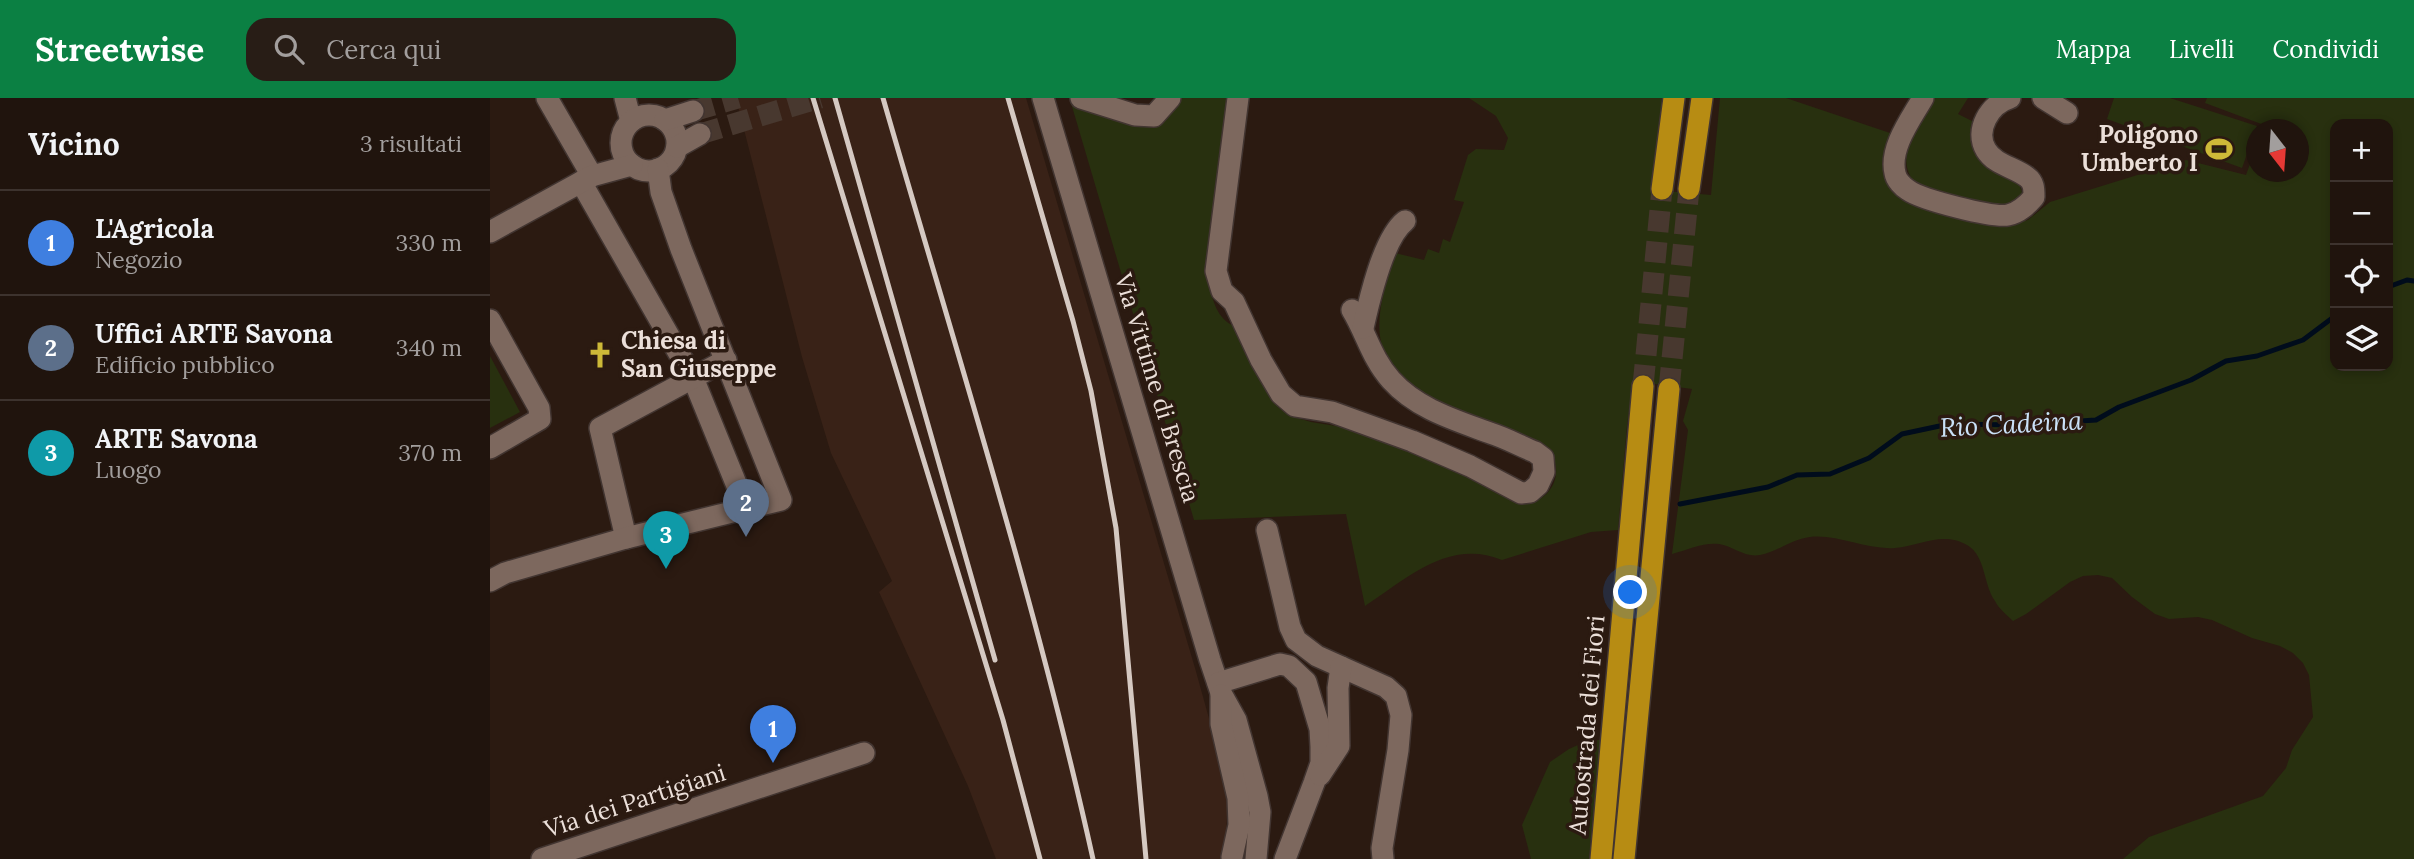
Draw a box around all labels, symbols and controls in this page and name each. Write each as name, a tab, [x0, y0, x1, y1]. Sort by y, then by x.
search box	[246, 18, 736, 81]
text: Streetwise	[35, 28, 204, 70]
icon: search	[270, 30, 308, 68]
text: Cerca qui	[326, 33, 441, 66]
text: Mappa	[2056, 34, 2131, 65]
text: Livelli	[2169, 34, 2235, 65]
text: Condividi	[2273, 34, 2379, 65]
place label: Poligono Umberto I	[2081, 119, 2198, 178]
north arrow	[2246, 119, 2309, 182]
map controls	[2330, 119, 2393, 371]
button: +	[2330, 119, 2393, 182]
text: Vicino	[28, 125, 120, 163]
text: 3 risultati	[360, 129, 462, 158]
sports icon: Poligono Umberto I	[2204, 134, 2234, 164]
button: −	[2330, 182, 2393, 245]
text: L'Agricola	[95, 212, 214, 245]
text: 1	[46, 228, 56, 257]
text: 330 m	[395, 228, 462, 257]
text: Negozio	[95, 245, 183, 274]
button: locate	[2330, 245, 2393, 308]
street label: Via Vittime di Brescia	[1108, 269, 1207, 506]
button: layers	[2330, 308, 2393, 371]
text: Uffici ARTE Savona	[95, 317, 333, 350]
place label: Chiesa di San Giuseppe	[621, 325, 777, 384]
text: 2	[45, 333, 57, 362]
text: 340 m	[396, 333, 462, 362]
church icon: Chiesa di San Giuseppe	[585, 340, 615, 370]
text: Edificio pubblico	[95, 350, 275, 379]
water label: Rio Cadeina	[1939, 403, 2084, 444]
text: ARTE Savona	[95, 422, 258, 455]
text: 3	[45, 438, 57, 467]
text: 370 m	[398, 438, 462, 467]
text: Luogo	[95, 455, 162, 484]
pin: 2	[723, 479, 769, 537]
pin: 3	[643, 511, 689, 569]
your location	[1613, 575, 1647, 609]
street label: Autostrada dei Fiori	[1561, 614, 1612, 837]
pin: 1	[750, 705, 796, 763]
street label: Via dei Partigiani	[539, 757, 729, 845]

